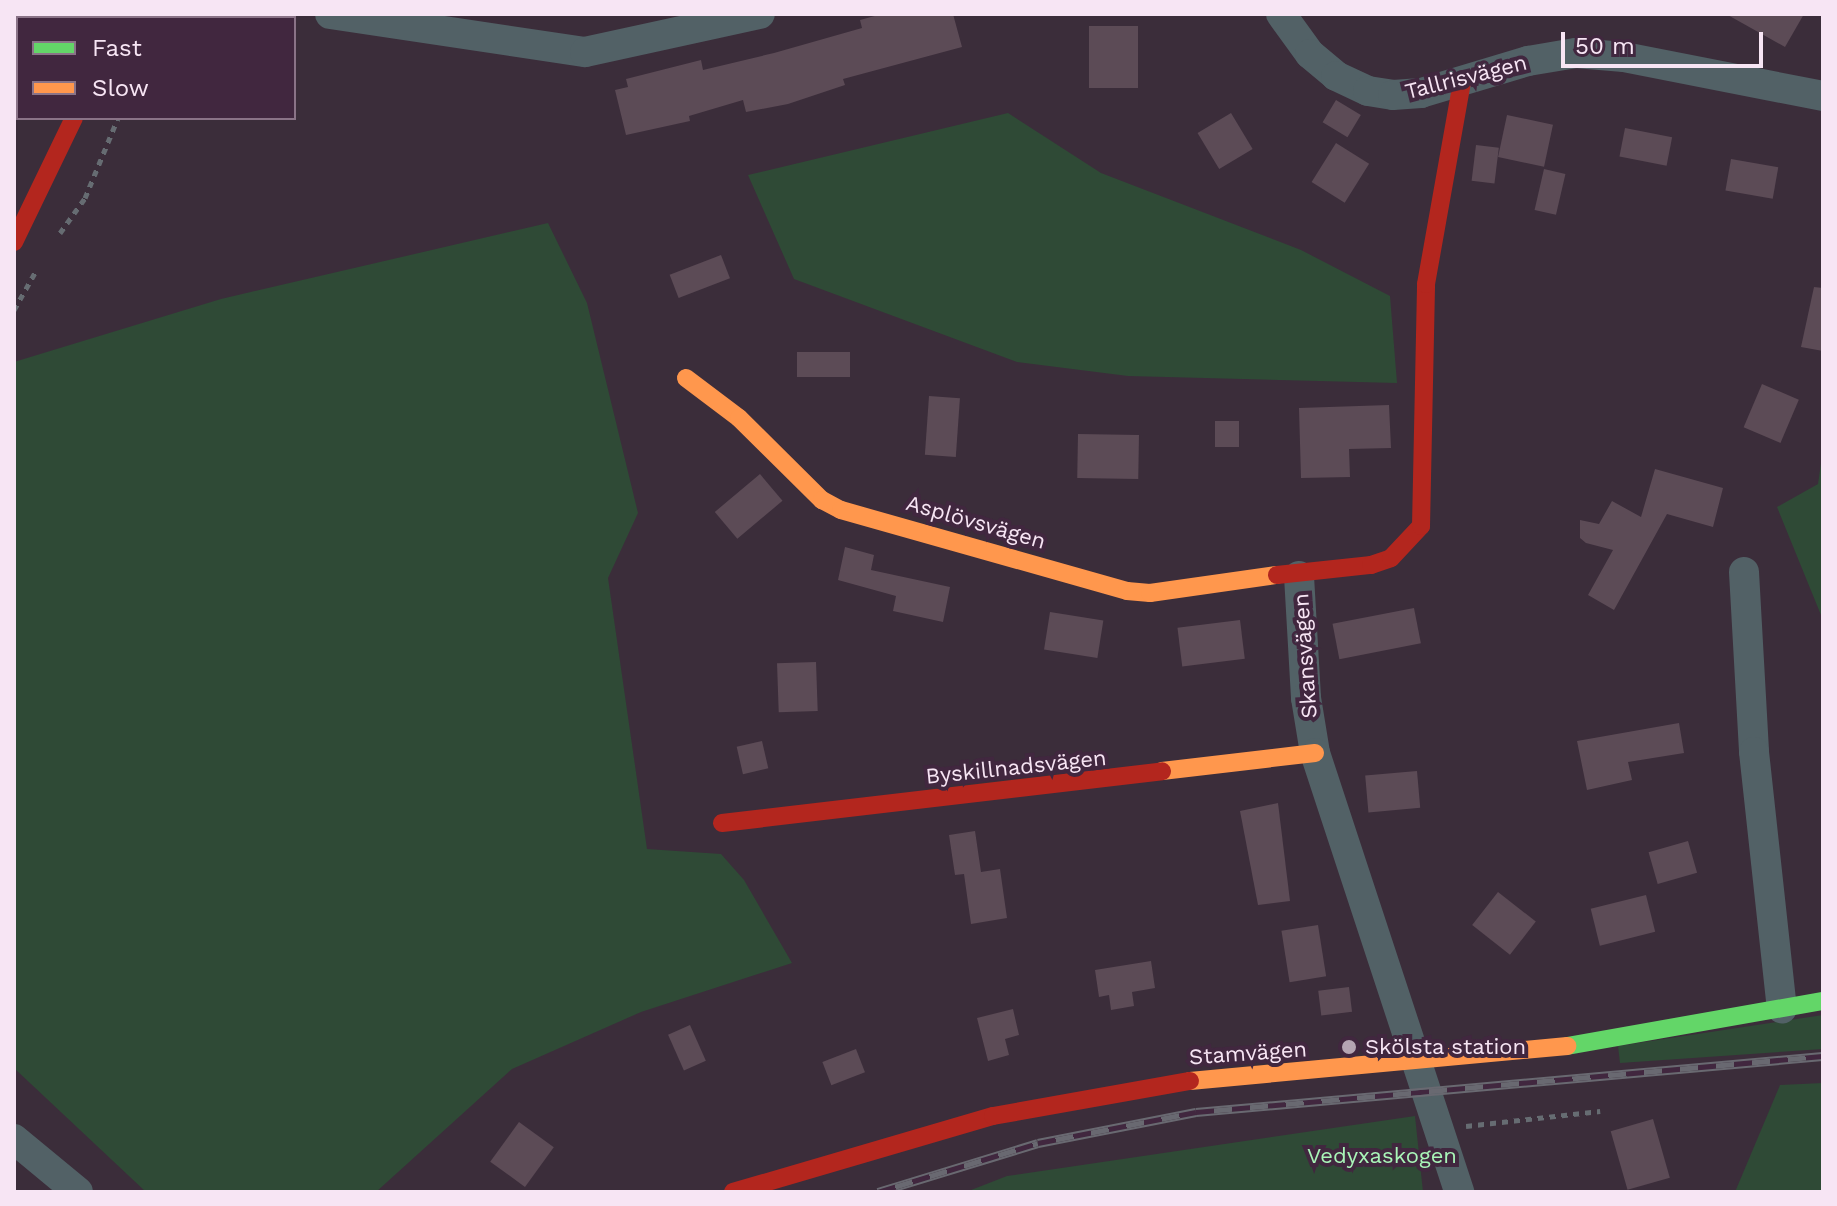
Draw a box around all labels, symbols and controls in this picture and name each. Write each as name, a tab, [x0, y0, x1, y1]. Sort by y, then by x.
legend	[16, 16, 296, 120]
scale bar	[1565, 16, 1767, 66]
text: 50 m	[1575, 32, 1635, 60]
text: Fast	[92, 34, 142, 62]
street label: Tallrisvägen	[1402, 49, 1530, 105]
text: Slow	[92, 74, 149, 102]
street label: Asplövsvägen	[903, 489, 1049, 555]
street label: Skansvägen	[1287, 593, 1323, 719]
street label: Byskillnadsvägen	[924, 744, 1108, 790]
place label: Skölsta station	[1365, 1034, 1527, 1060]
street label: Stamvägen	[1188, 1036, 1308, 1070]
marker: Skölsta station	[1340, 1038, 1358, 1056]
park label: Vedyxaskogen	[1307, 1143, 1457, 1169]

